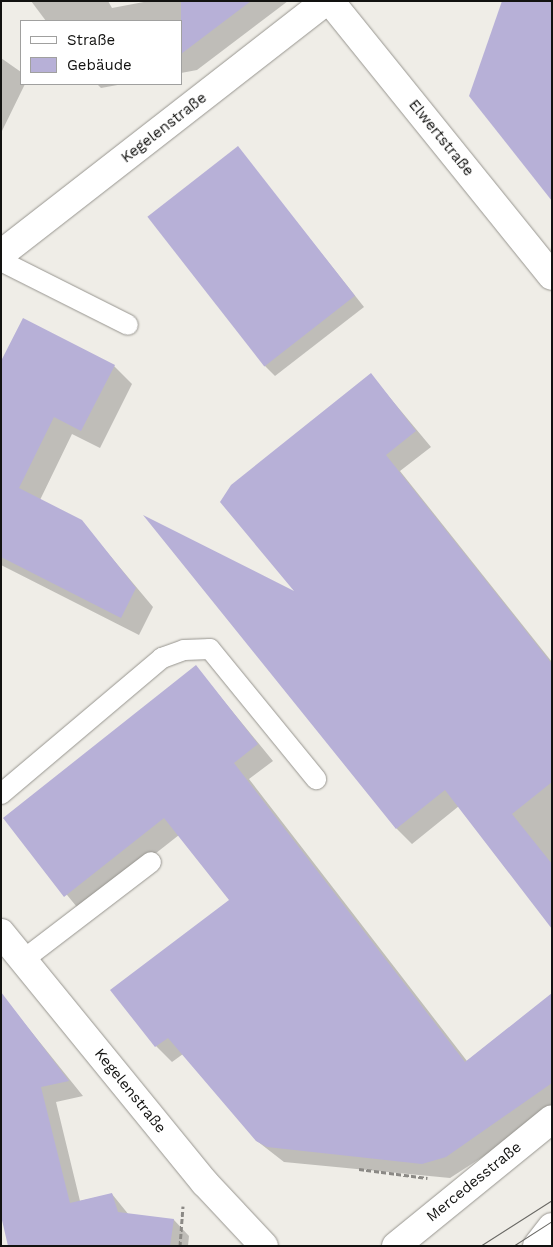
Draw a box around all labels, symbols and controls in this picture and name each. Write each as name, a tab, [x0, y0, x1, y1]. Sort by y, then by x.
legend	[20, 20, 182, 85]
text: Straße	[67, 31, 115, 49]
text: Gebäude	[67, 56, 132, 74]
street label: Kegelenstraße	[118, 89, 210, 167]
street label: Elwertstraße	[405, 96, 477, 180]
street label: Kegelenstraße	[90, 1045, 170, 1137]
street label: Mercedesstraße	[423, 1138, 525, 1226]

